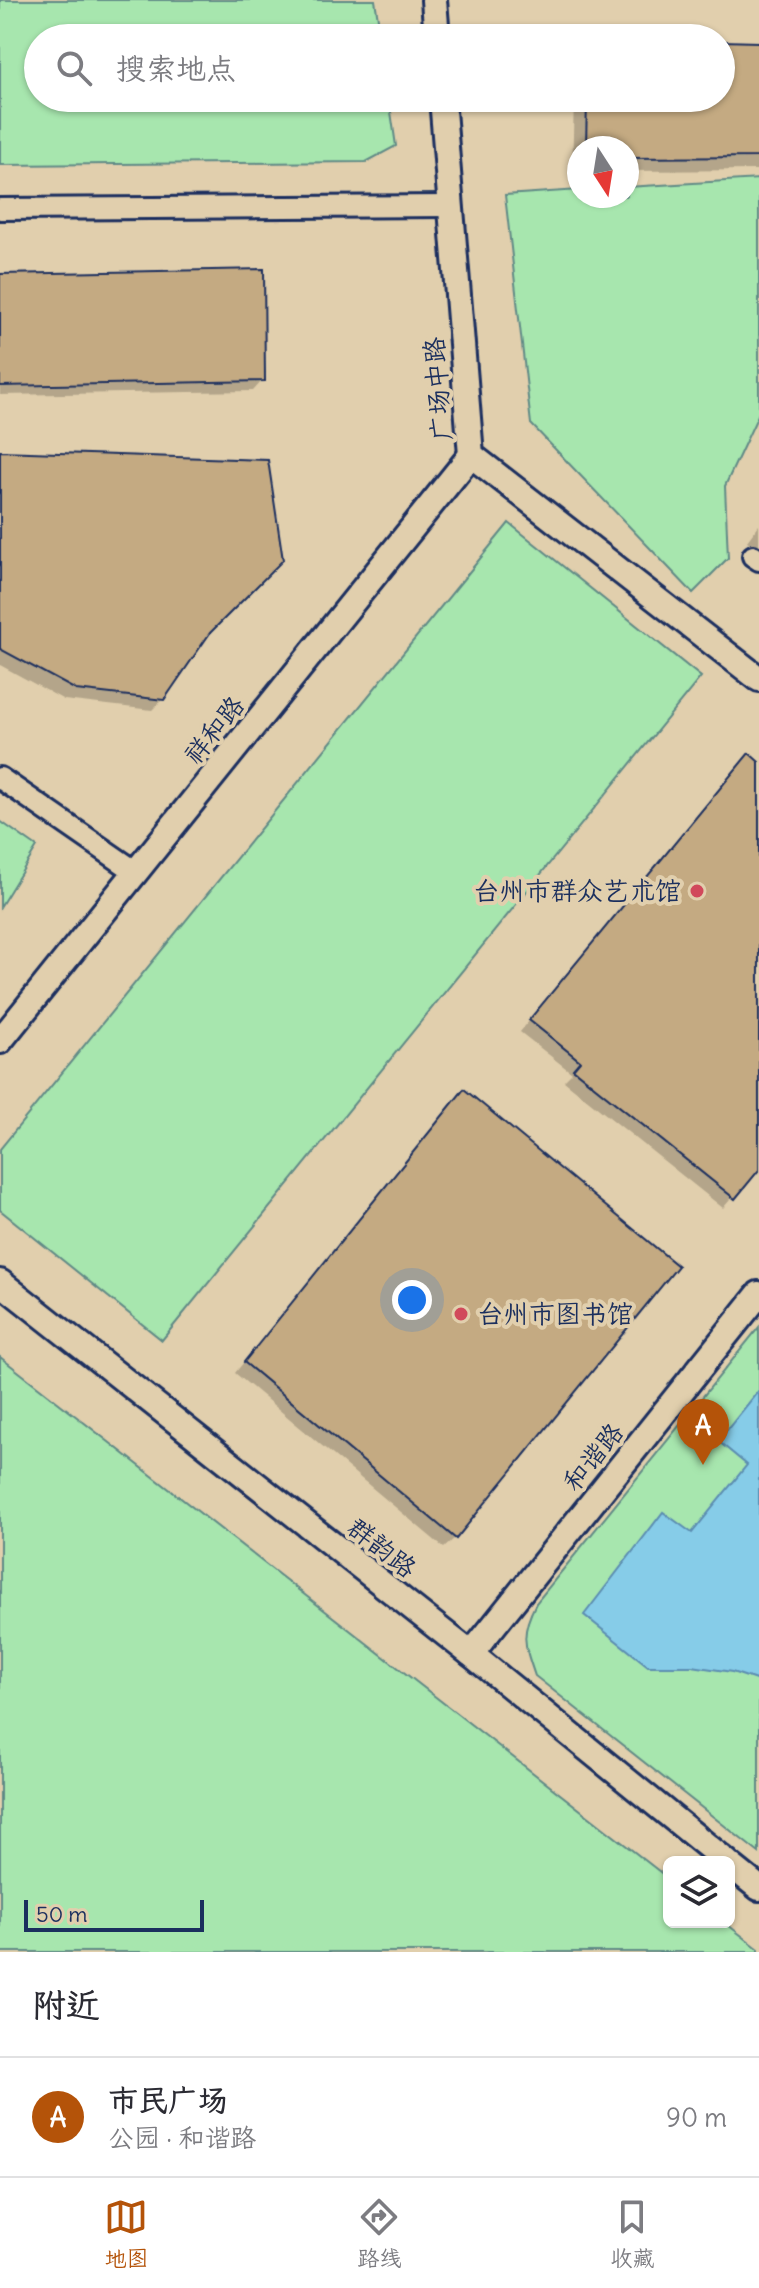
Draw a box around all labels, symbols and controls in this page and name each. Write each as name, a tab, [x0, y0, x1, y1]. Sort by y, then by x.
search box	[24, 24, 735, 112]
icon: search	[52, 46, 96, 90]
text: 搜索地点	[116, 49, 236, 87]
north arrow	[567, 136, 639, 208]
street label: 广场中路	[417, 336, 458, 442]
street label: 祥和路	[176, 689, 251, 770]
place label: 台州市群众艺术馆	[473, 874, 681, 907]
marker: 台州市群众艺术馆	[688, 882, 706, 900]
your location	[392, 1280, 432, 1320]
place label: 台州市图书馆	[477, 1297, 633, 1330]
marker: 台州市图书馆	[452, 1305, 470, 1323]
pin: A	[677, 1399, 729, 1465]
street label: 和谐路	[555, 1416, 630, 1497]
street label: 群韵路	[341, 1511, 423, 1585]
map controls	[663, 1856, 735, 1928]
button: layers	[663, 1856, 735, 1928]
scale bar	[24, 1896, 204, 1932]
text: 50 m	[36, 1900, 88, 1928]
text: 附近	[32, 1983, 100, 2026]
text: 市民广场	[108, 2081, 228, 2119]
text: A	[50, 2101, 66, 2134]
text: 90 m	[666, 2101, 727, 2134]
text: 公园 · 和谐路	[108, 2121, 256, 2154]
tab: 地图	[104, 2195, 149, 2272]
tab: 路线	[357, 2195, 402, 2272]
tab: 收藏	[610, 2195, 655, 2272]

